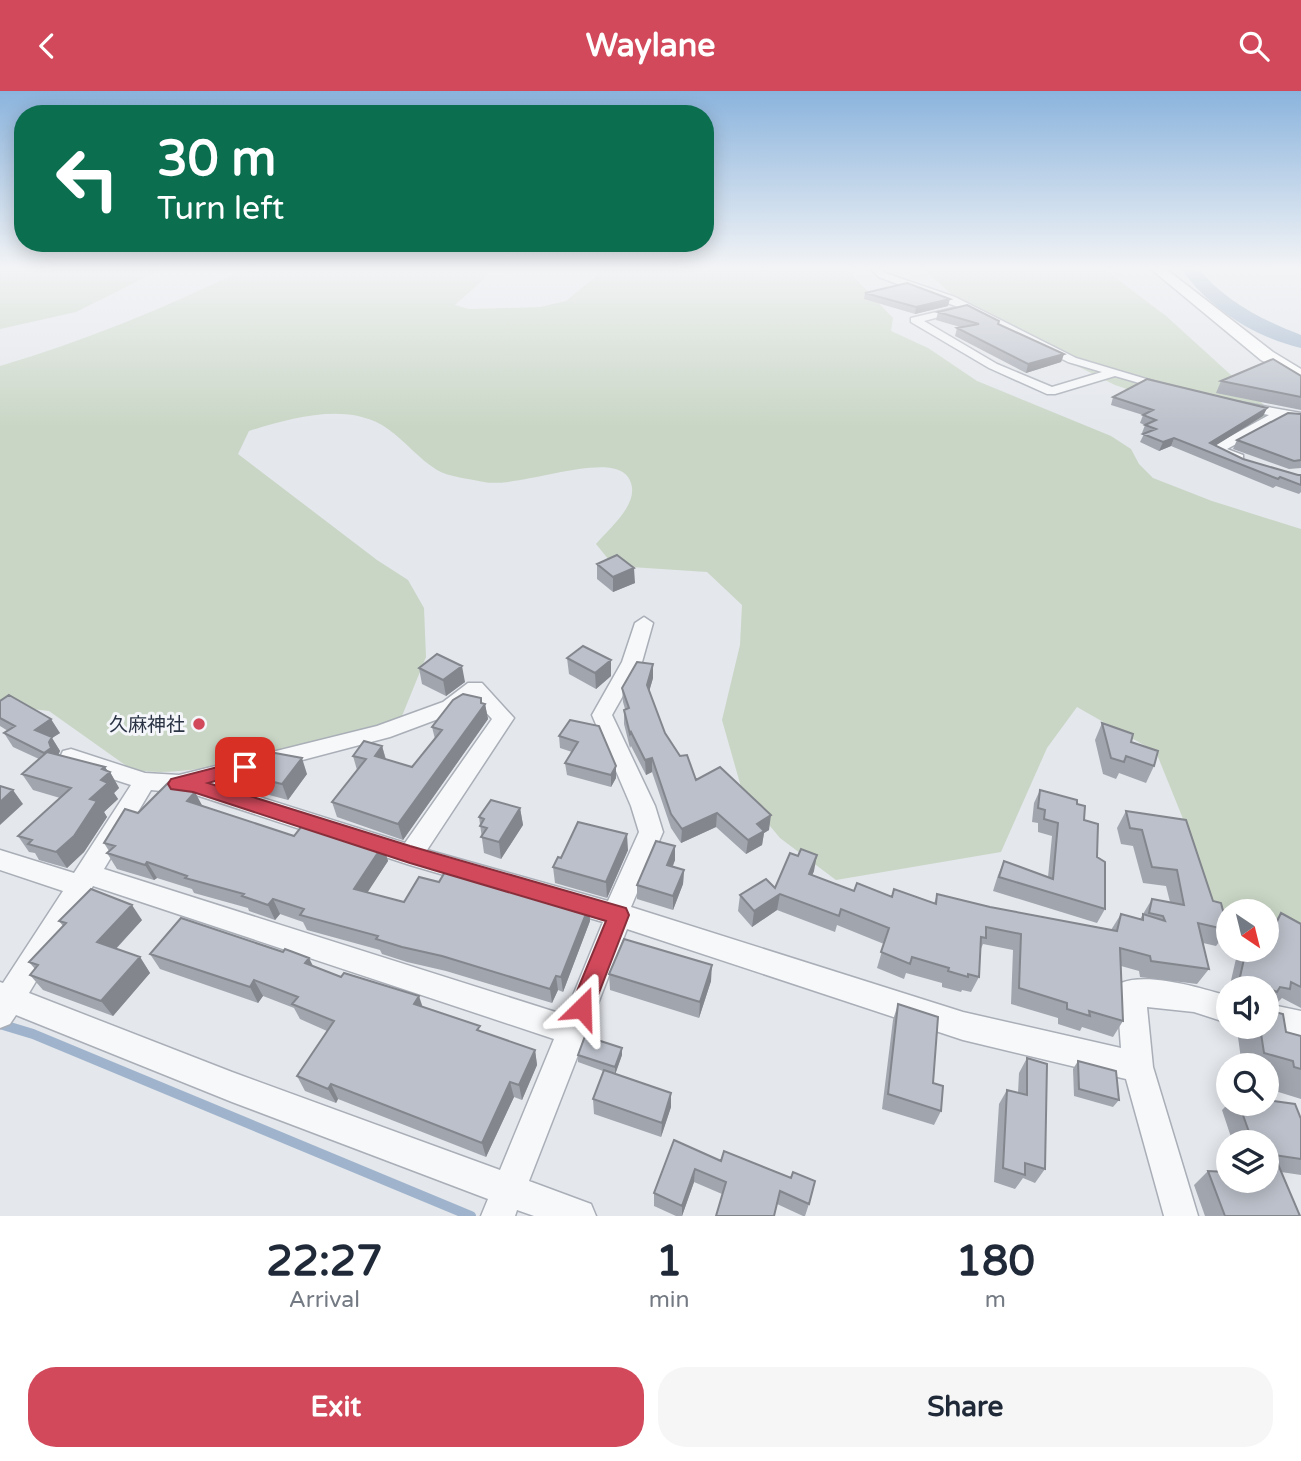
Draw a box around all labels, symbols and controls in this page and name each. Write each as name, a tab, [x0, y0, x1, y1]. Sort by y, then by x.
icon: back	[28, 27, 66, 65]
text: Waylane	[586, 27, 715, 65]
icon: search	[1235, 27, 1273, 65]
text: 30 m	[157, 130, 276, 189]
icon: left	[42, 133, 133, 224]
text: Turn left	[157, 190, 284, 228]
place label: 久麻神社	[109, 714, 185, 736]
marker: 久麻神社	[191, 716, 207, 732]
pin	[215, 737, 275, 797]
icon: arrive	[226, 748, 264, 786]
north arrow	[1216, 899, 1279, 963]
map controls	[1216, 899, 1279, 1193]
position arrow	[545, 971, 619, 1045]
button: sound	[1216, 976, 1279, 1039]
button: search	[1216, 1053, 1279, 1116]
button: layers	[1216, 1130, 1279, 1193]
text: 22:27	[266, 1236, 383, 1287]
text: 1	[656, 1236, 682, 1287]
text: 180	[956, 1236, 1035, 1287]
text: Arrival	[289, 1286, 360, 1314]
text: min	[649, 1286, 690, 1314]
text: m	[985, 1286, 1006, 1314]
button: Exit	[28, 1367, 644, 1447]
button: Share	[658, 1367, 1273, 1447]

